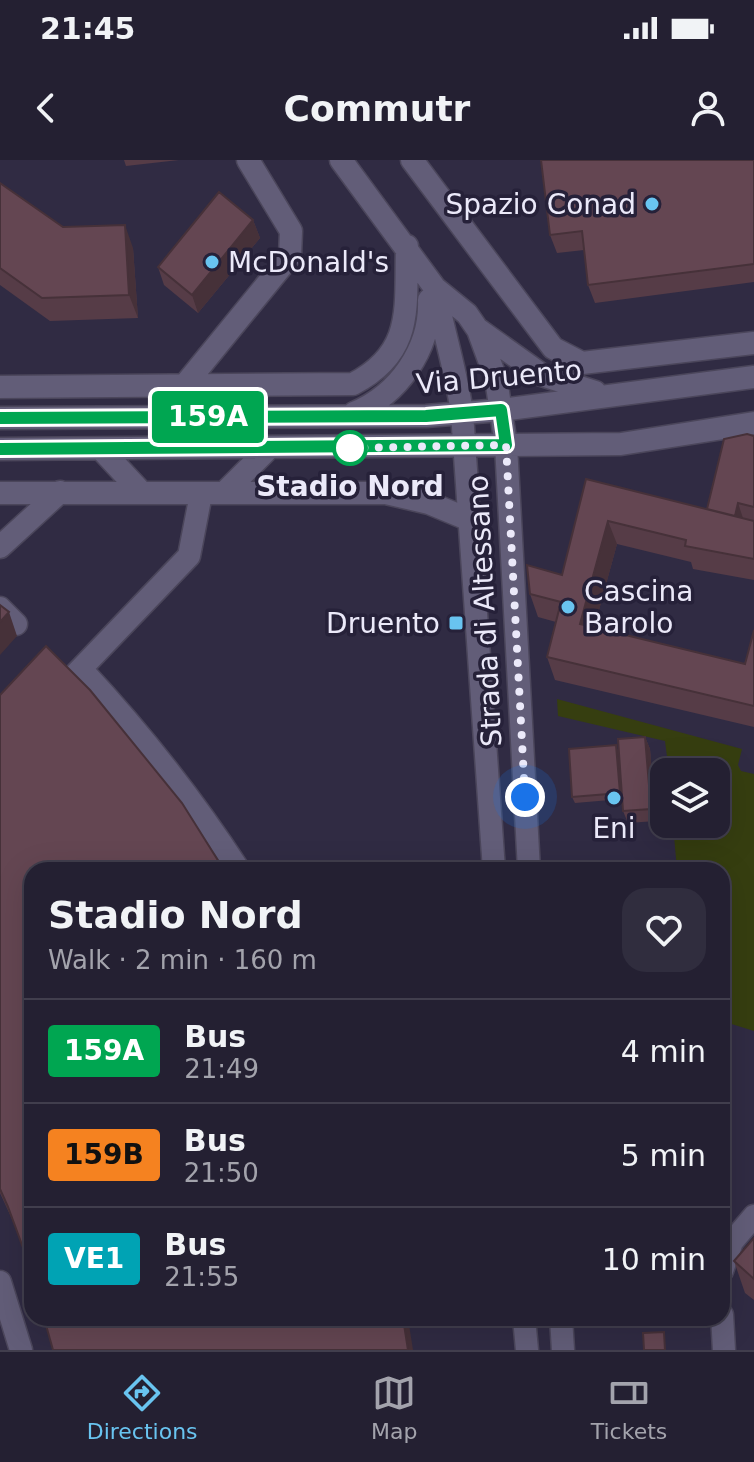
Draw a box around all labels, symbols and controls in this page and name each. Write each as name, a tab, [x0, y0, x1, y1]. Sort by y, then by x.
text: 21:45	[40, 11, 136, 46]
icon: back	[24, 86, 68, 130]
icon: person	[686, 86, 730, 130]
text: Commutr	[284, 88, 470, 129]
place label: Spazio Conad	[445, 188, 636, 221]
marker: Spazio Conad	[643, 195, 661, 213]
place label: McDonald's	[228, 246, 389, 279]
marker: McDonald's	[203, 253, 221, 271]
street label: Via Druento	[415, 353, 583, 401]
line badge: 159A	[152, 391, 264, 443]
text: 159A	[168, 400, 248, 433]
marker: Stadio Nord	[333, 431, 367, 465]
place label: Stadio Nord	[256, 470, 444, 503]
street label: Strada di Altessano	[461, 474, 509, 748]
place label: Cascina Barolo	[584, 575, 693, 640]
marker: Cascina Barolo	[559, 598, 577, 616]
place label: Druento	[326, 607, 440, 640]
marker: Druento	[447, 614, 465, 632]
map controls	[650, 758, 730, 838]
button: layers	[650, 758, 730, 838]
your location	[505, 777, 545, 817]
marker: Eni	[605, 789, 623, 807]
place label: Eni	[592, 812, 636, 845]
button: heart	[622, 888, 706, 972]
text: Stadio Nord	[48, 893, 303, 937]
text: Walk · 2 min · 160 m	[48, 945, 317, 975]
text: Bus	[184, 1019, 246, 1054]
text: 159A	[64, 1034, 144, 1067]
text: 4 min	[621, 1034, 706, 1069]
text: 21:49	[184, 1054, 259, 1084]
text: Bus	[184, 1123, 246, 1158]
text: 159B	[64, 1138, 144, 1171]
text: 5 min	[621, 1138, 706, 1173]
text: 21:50	[184, 1158, 259, 1188]
text: Bus	[164, 1227, 226, 1262]
text: VE1	[64, 1242, 124, 1275]
text: 10 min	[602, 1242, 706, 1277]
text: 21:55	[164, 1262, 239, 1292]
tab: Directions	[87, 1371, 198, 1444]
tab: Map	[371, 1371, 417, 1444]
tab: Tickets	[591, 1371, 667, 1444]

